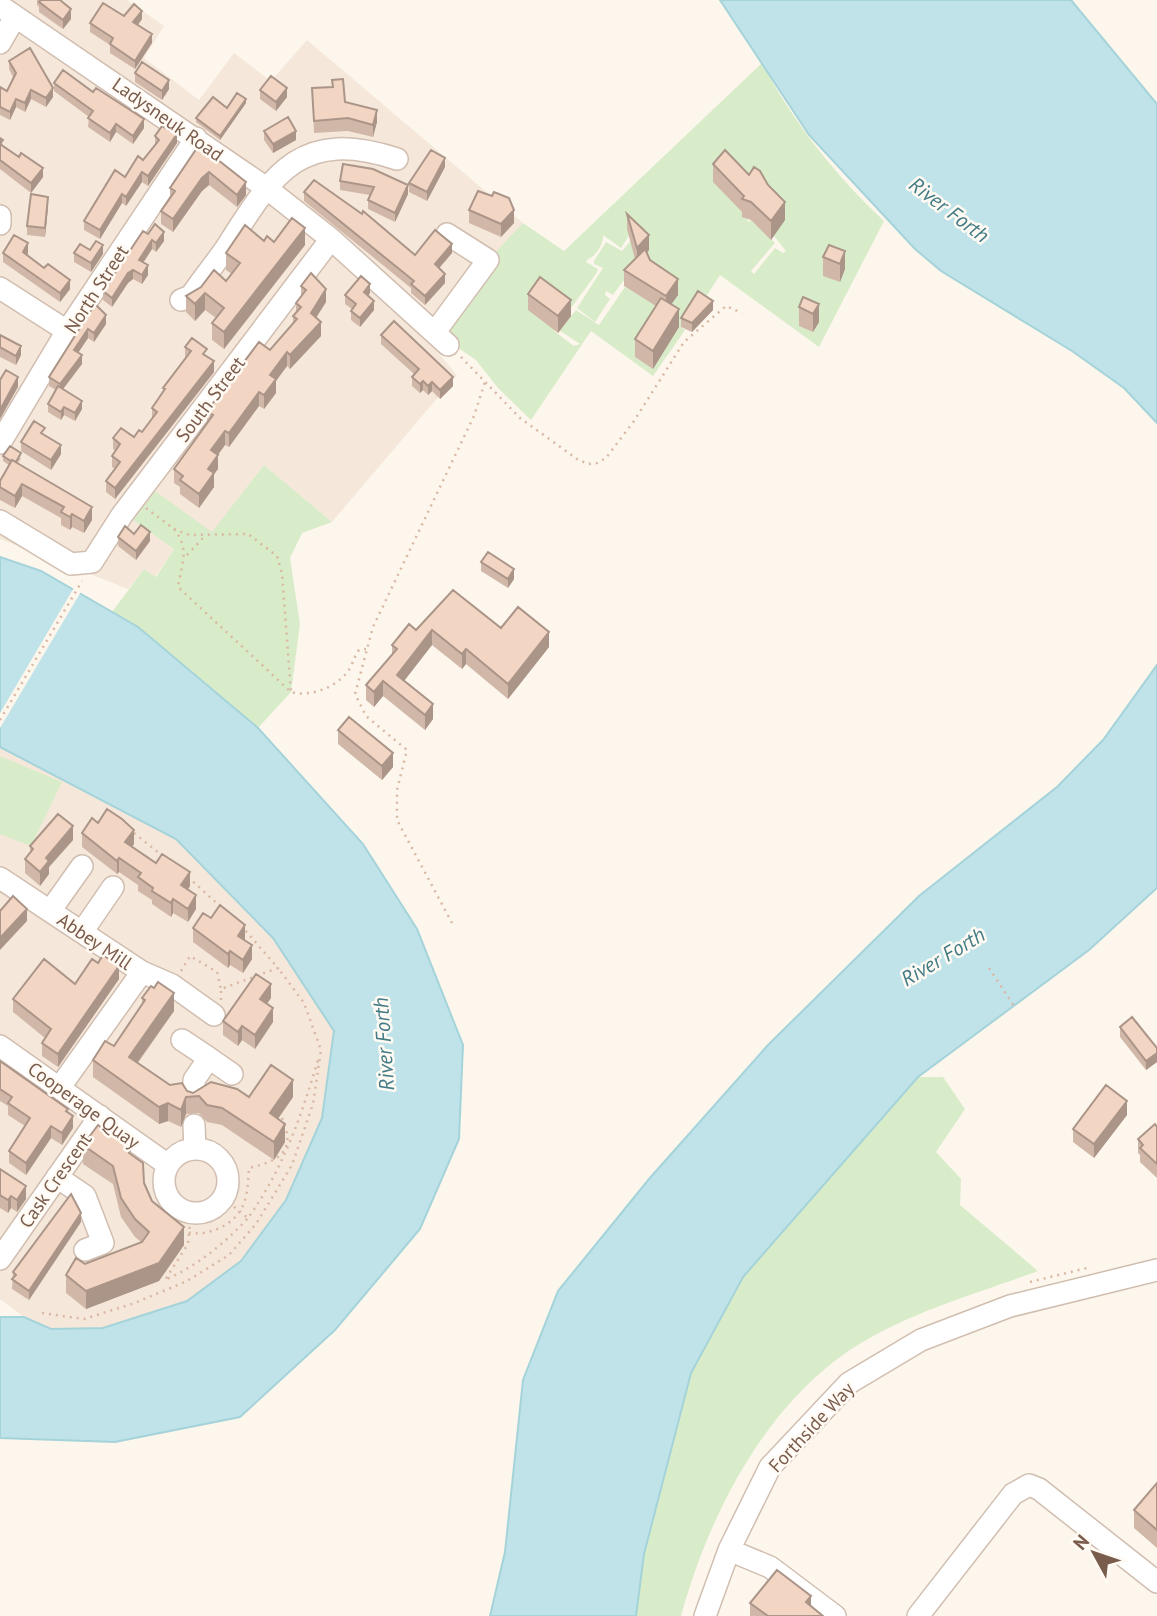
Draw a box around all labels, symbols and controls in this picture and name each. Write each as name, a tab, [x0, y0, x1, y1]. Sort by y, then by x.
street label: Ladysneuk Road	[108, 72, 228, 166]
water label: River Forth	[904, 171, 995, 249]
street label: North Street	[59, 240, 134, 338]
street label: South Street	[170, 351, 250, 447]
street label: Abbey Mill	[53, 907, 137, 975]
water label: River Forth	[896, 921, 990, 992]
water label: River Forth	[367, 996, 400, 1092]
street label: Cooperage Quay	[23, 1056, 145, 1154]
street label: Cask Crescent	[13, 1127, 97, 1232]
street label: Forthside Way	[763, 1377, 859, 1477]
north arrow	[1059, 1518, 1129, 1588]
text: N	[1068, 1530, 1094, 1555]

